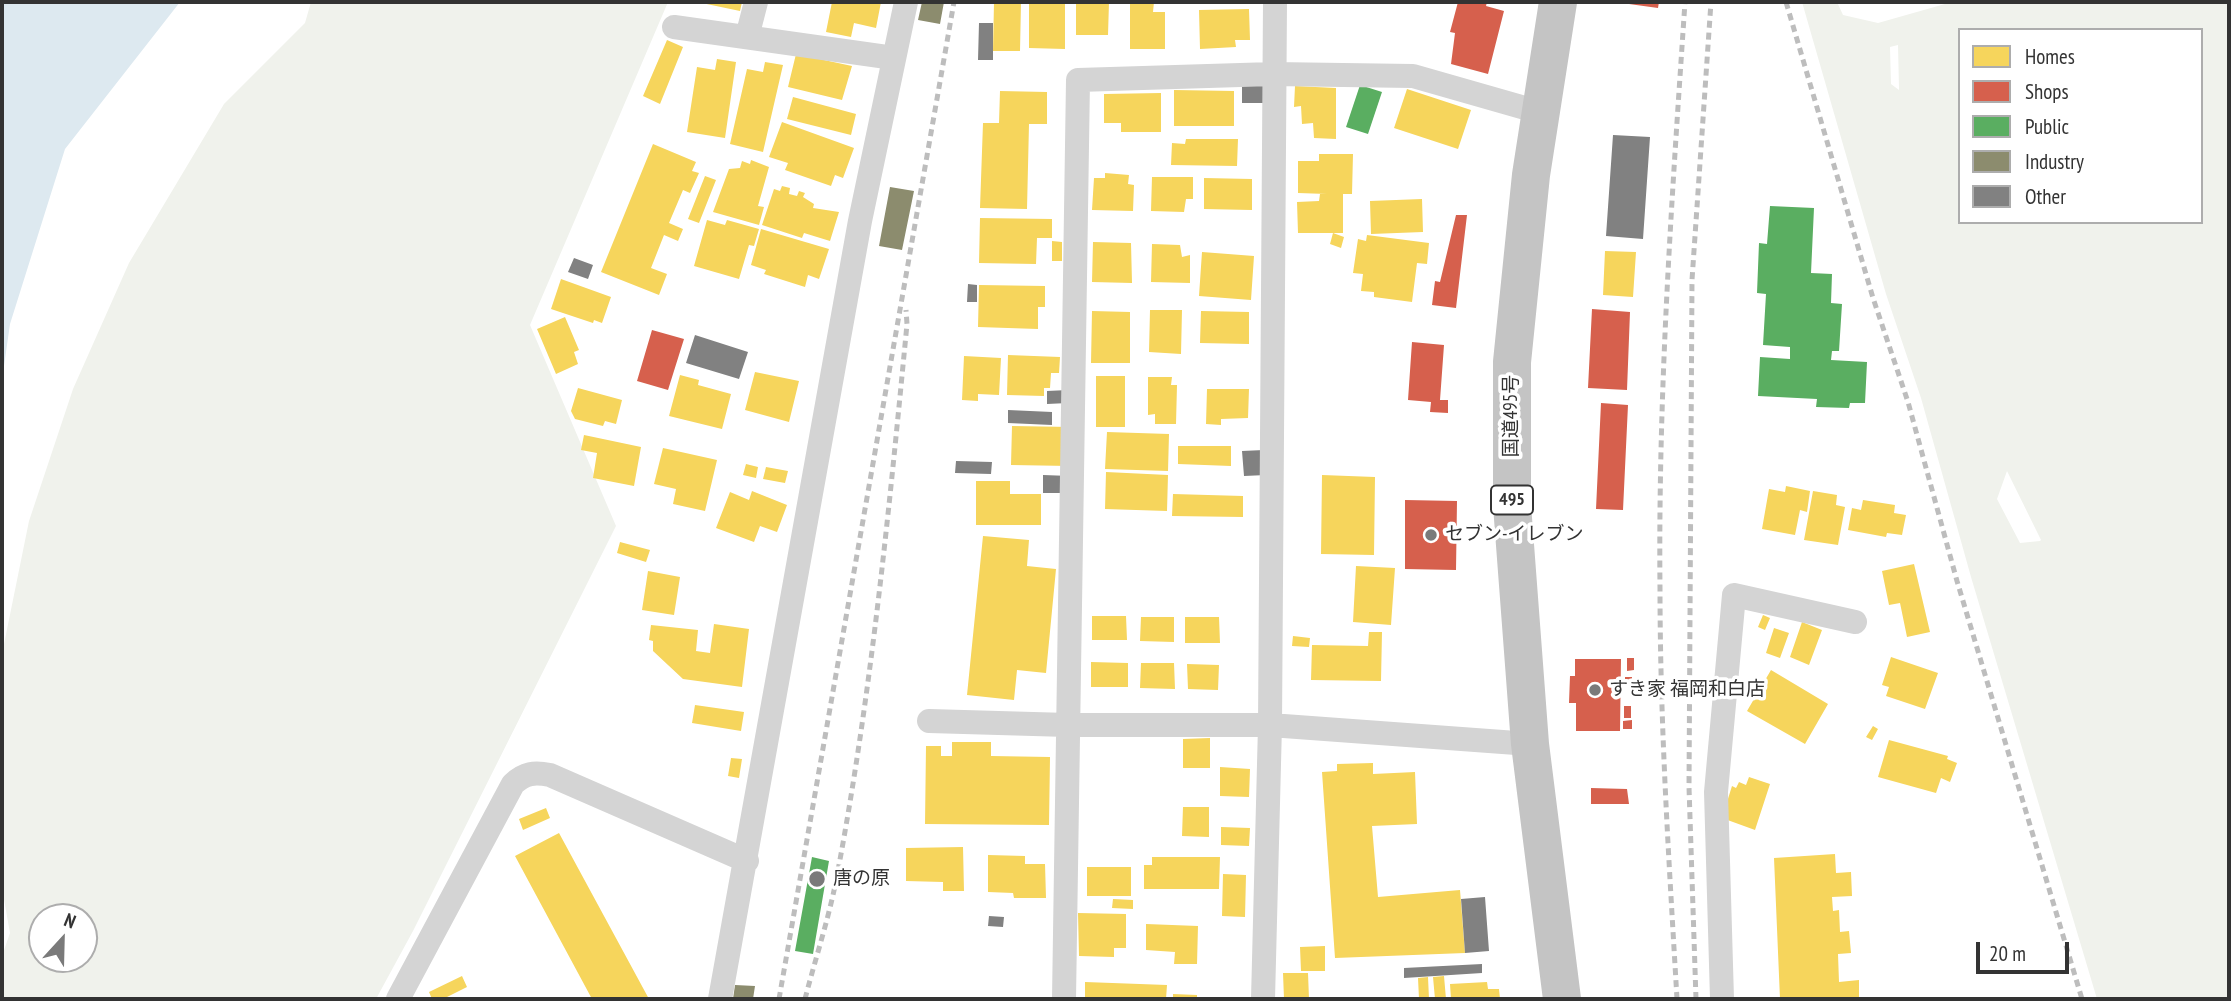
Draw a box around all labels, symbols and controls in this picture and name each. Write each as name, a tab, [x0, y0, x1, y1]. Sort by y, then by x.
legend	[1958, 28, 2203, 224]
text: Homes	[2025, 43, 2075, 70]
text: Shops	[2025, 78, 2069, 105]
text: Public	[2025, 113, 2069, 140]
text: Industry	[2025, 148, 2084, 175]
text: Other	[2025, 183, 2066, 210]
street label: 国道495号	[1501, 375, 1523, 457]
road number: 495	[1491, 486, 1533, 514]
place label: セブン-イレブン	[1445, 524, 1584, 546]
marker: セブン-イレブン	[1423, 527, 1439, 543]
place label: すき家 福岡和白店	[1609, 679, 1765, 701]
marker: すき家 福岡和白店	[1587, 682, 1603, 698]
place label: 唐の原	[833, 868, 890, 890]
marker: 唐の原	[807, 869, 827, 889]
north arrow	[28, 903, 98, 973]
text: N	[61, 907, 79, 933]
scale bar	[1979, 928, 2072, 972]
text: 20 m	[1989, 940, 2026, 967]

